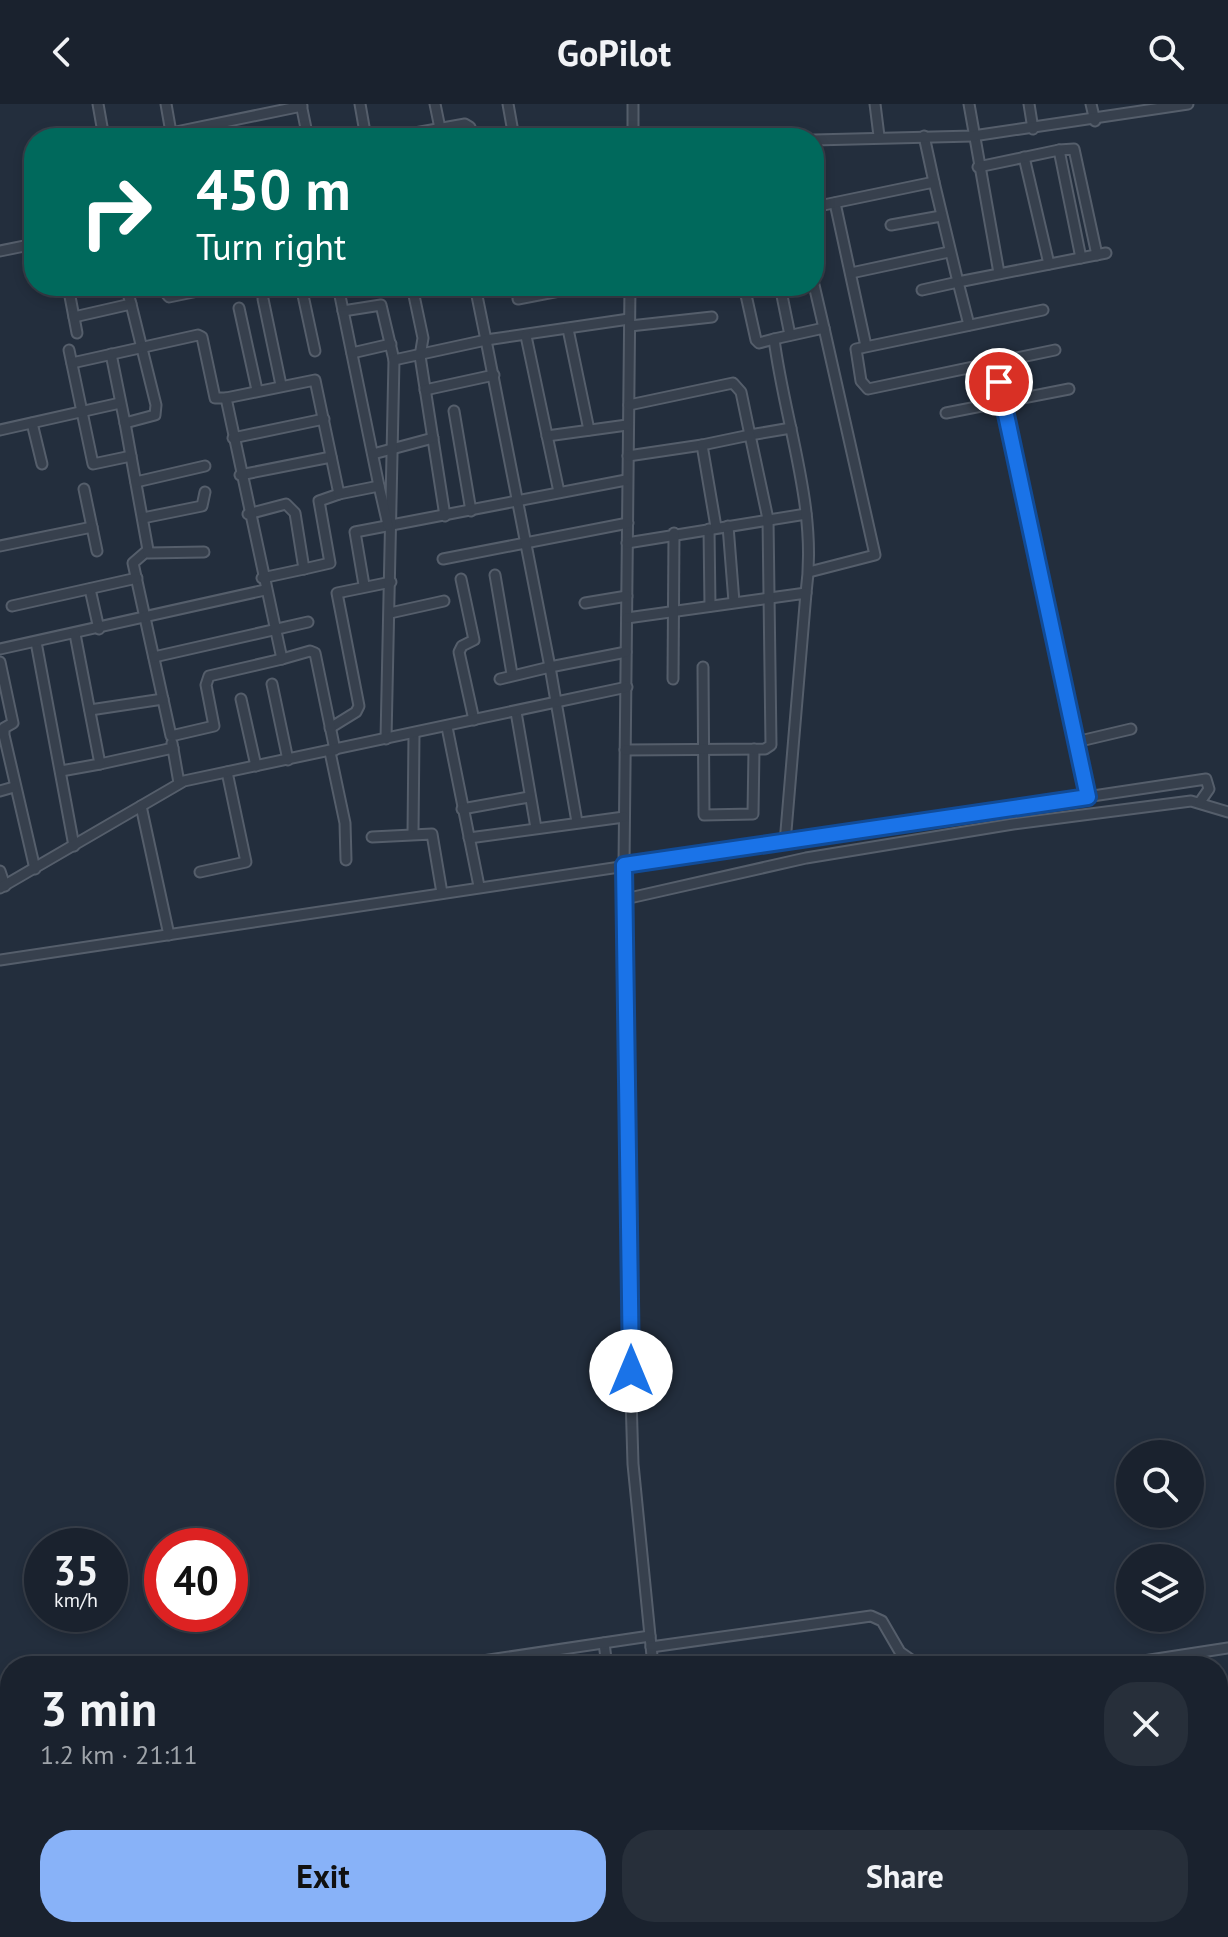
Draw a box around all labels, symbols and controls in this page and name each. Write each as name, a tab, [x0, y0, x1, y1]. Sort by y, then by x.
text: GoPilot	[557, 29, 671, 76]
icon: back	[40, 30, 84, 74]
icon: search	[1144, 30, 1188, 74]
text: 450 m	[196, 153, 351, 225]
icon: right	[64, 160, 168, 264]
text: Turn right	[196, 223, 346, 270]
pin	[965, 348, 1033, 416]
icon: arrive	[977, 360, 1021, 404]
position arrow	[589, 1329, 673, 1413]
map controls	[1116, 1440, 1204, 1632]
button: search	[1116, 1440, 1204, 1528]
speed limit sign: 40	[144, 1528, 248, 1632]
text: 35	[53, 1544, 99, 1596]
button: layers	[1116, 1544, 1204, 1632]
text: km/h	[54, 1587, 98, 1613]
text: 3 min	[40, 1677, 157, 1739]
button: close	[1104, 1682, 1188, 1766]
text: 1.2 km · 21:11	[40, 1738, 198, 1771]
button: Exit	[40, 1830, 606, 1922]
button: Share	[622, 1830, 1188, 1922]

